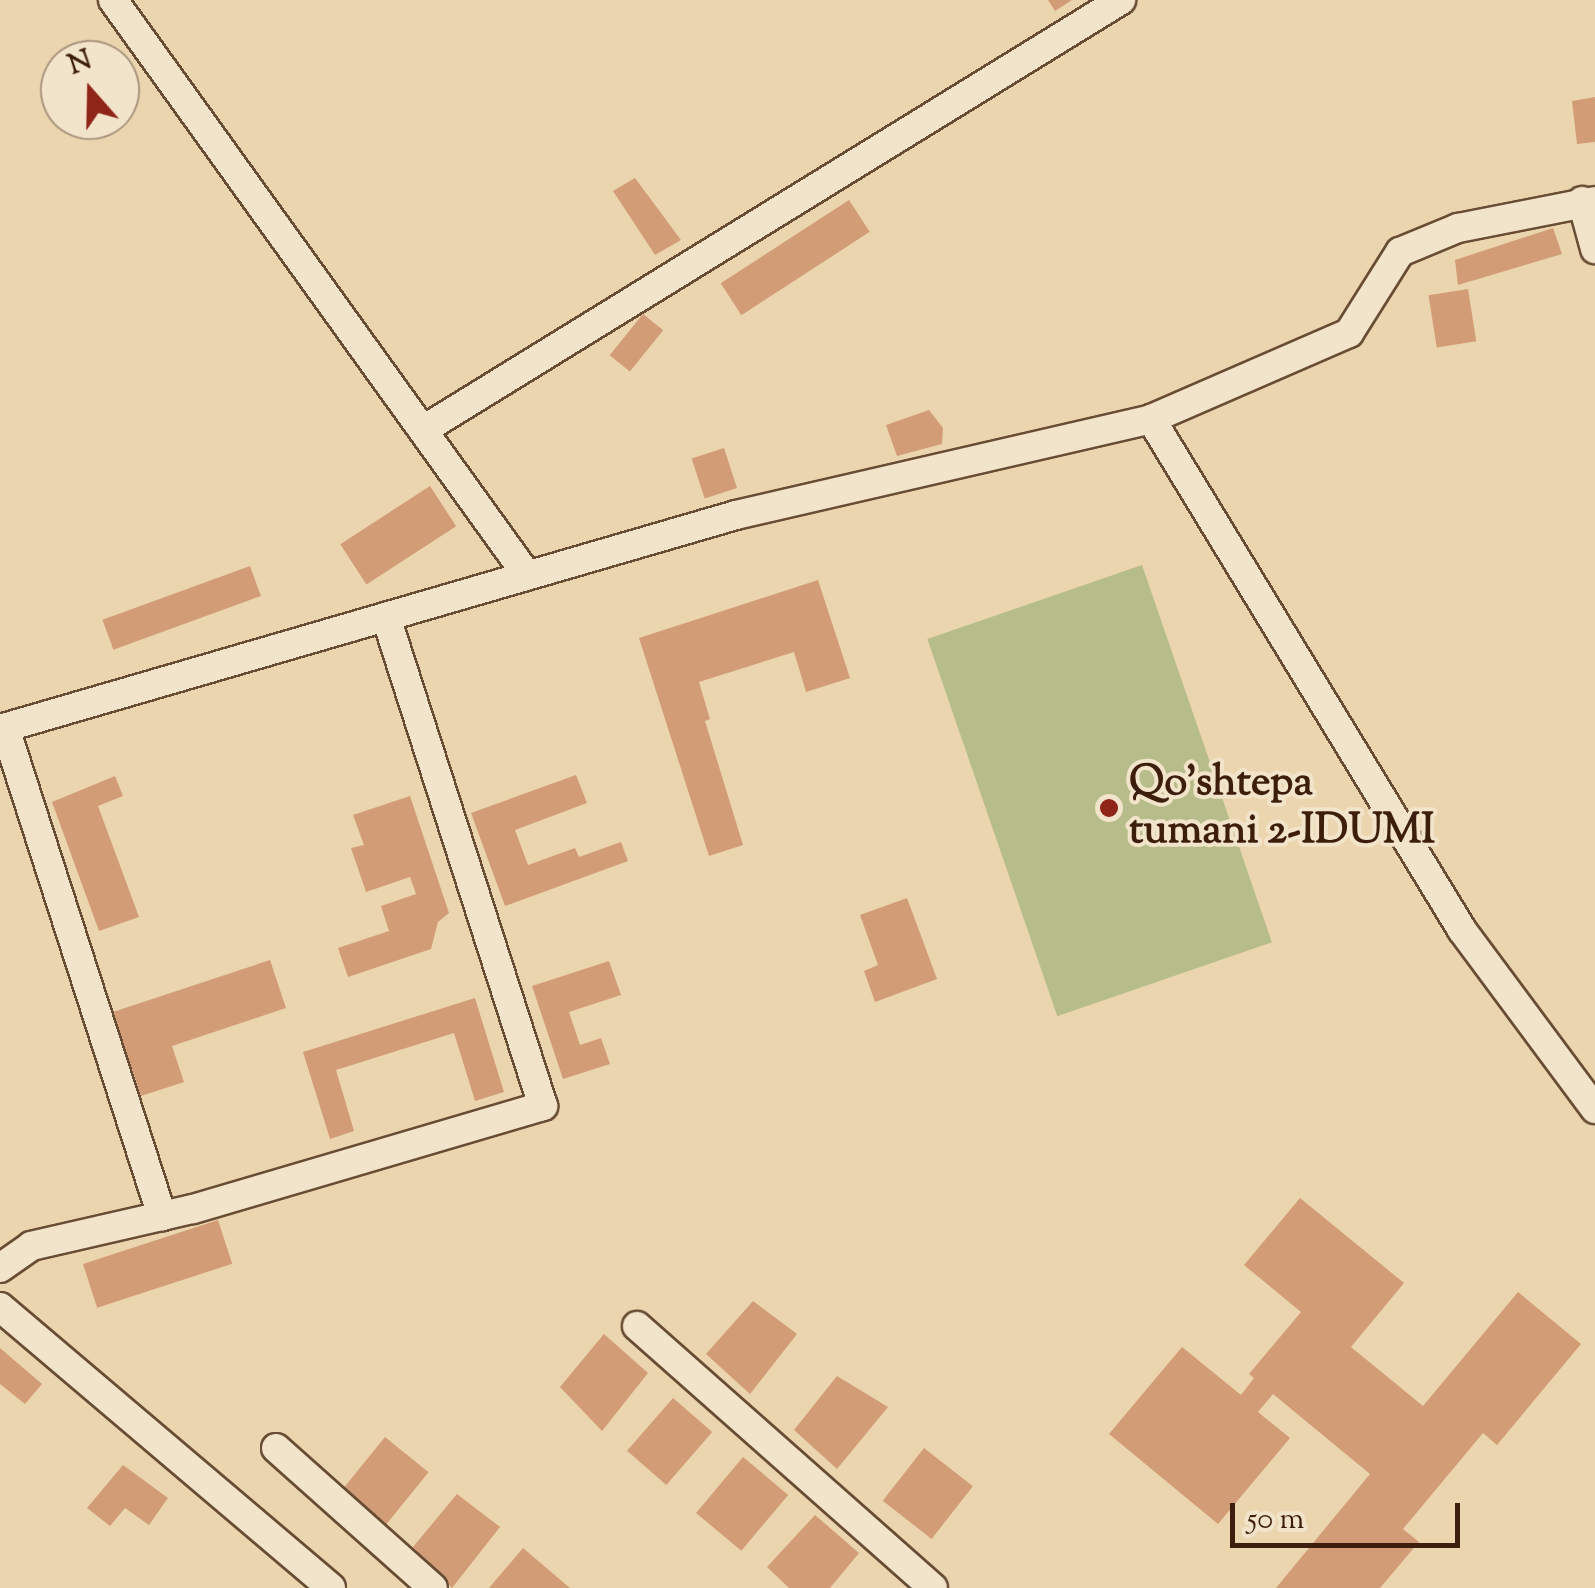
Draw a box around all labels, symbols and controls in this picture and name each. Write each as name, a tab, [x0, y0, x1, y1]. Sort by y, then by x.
north arrow	[40, 40, 140, 140]
text: N	[63, 41, 98, 86]
place label: Qo'shtepa tumani 2-IDUMI	[1129, 759, 1435, 858]
marker: Qo'shtepa tumani 2-IDUMI	[1098, 797, 1120, 819]
scale bar	[1235, 1483, 1465, 1545]
text: 50 m	[1247, 1499, 1304, 1542]

